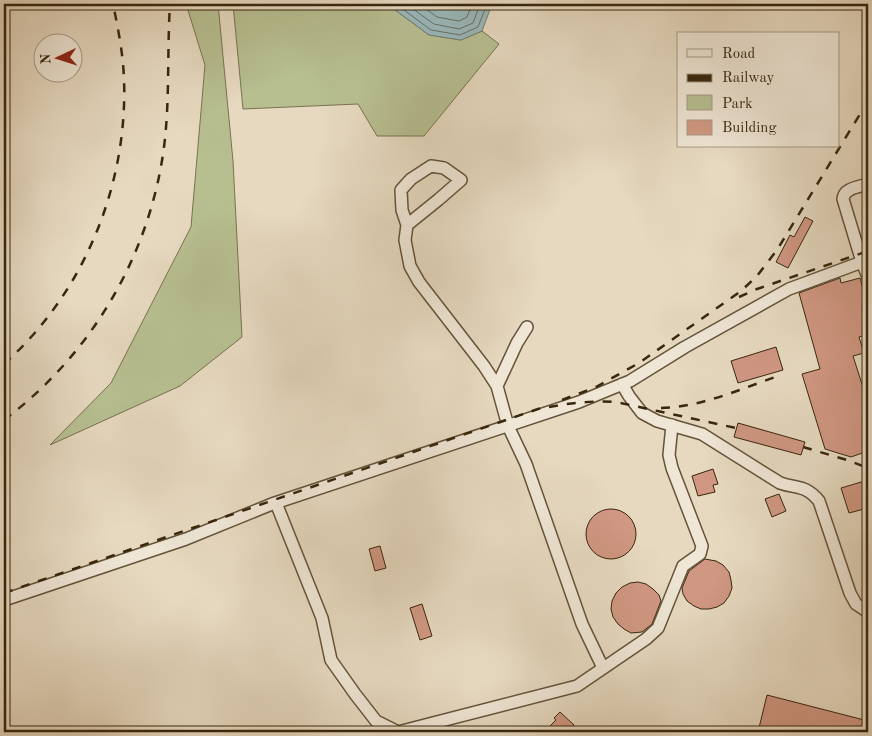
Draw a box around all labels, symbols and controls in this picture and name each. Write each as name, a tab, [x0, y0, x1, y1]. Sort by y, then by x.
north arrow	[32, 32, 82, 82]
legend	[677, 32, 840, 148]
text: Road	[722, 47, 756, 62]
text: N	[39, 53, 53, 65]
text: Railway	[722, 71, 775, 86]
text: Park	[722, 97, 753, 112]
text: Building	[722, 121, 777, 136]

